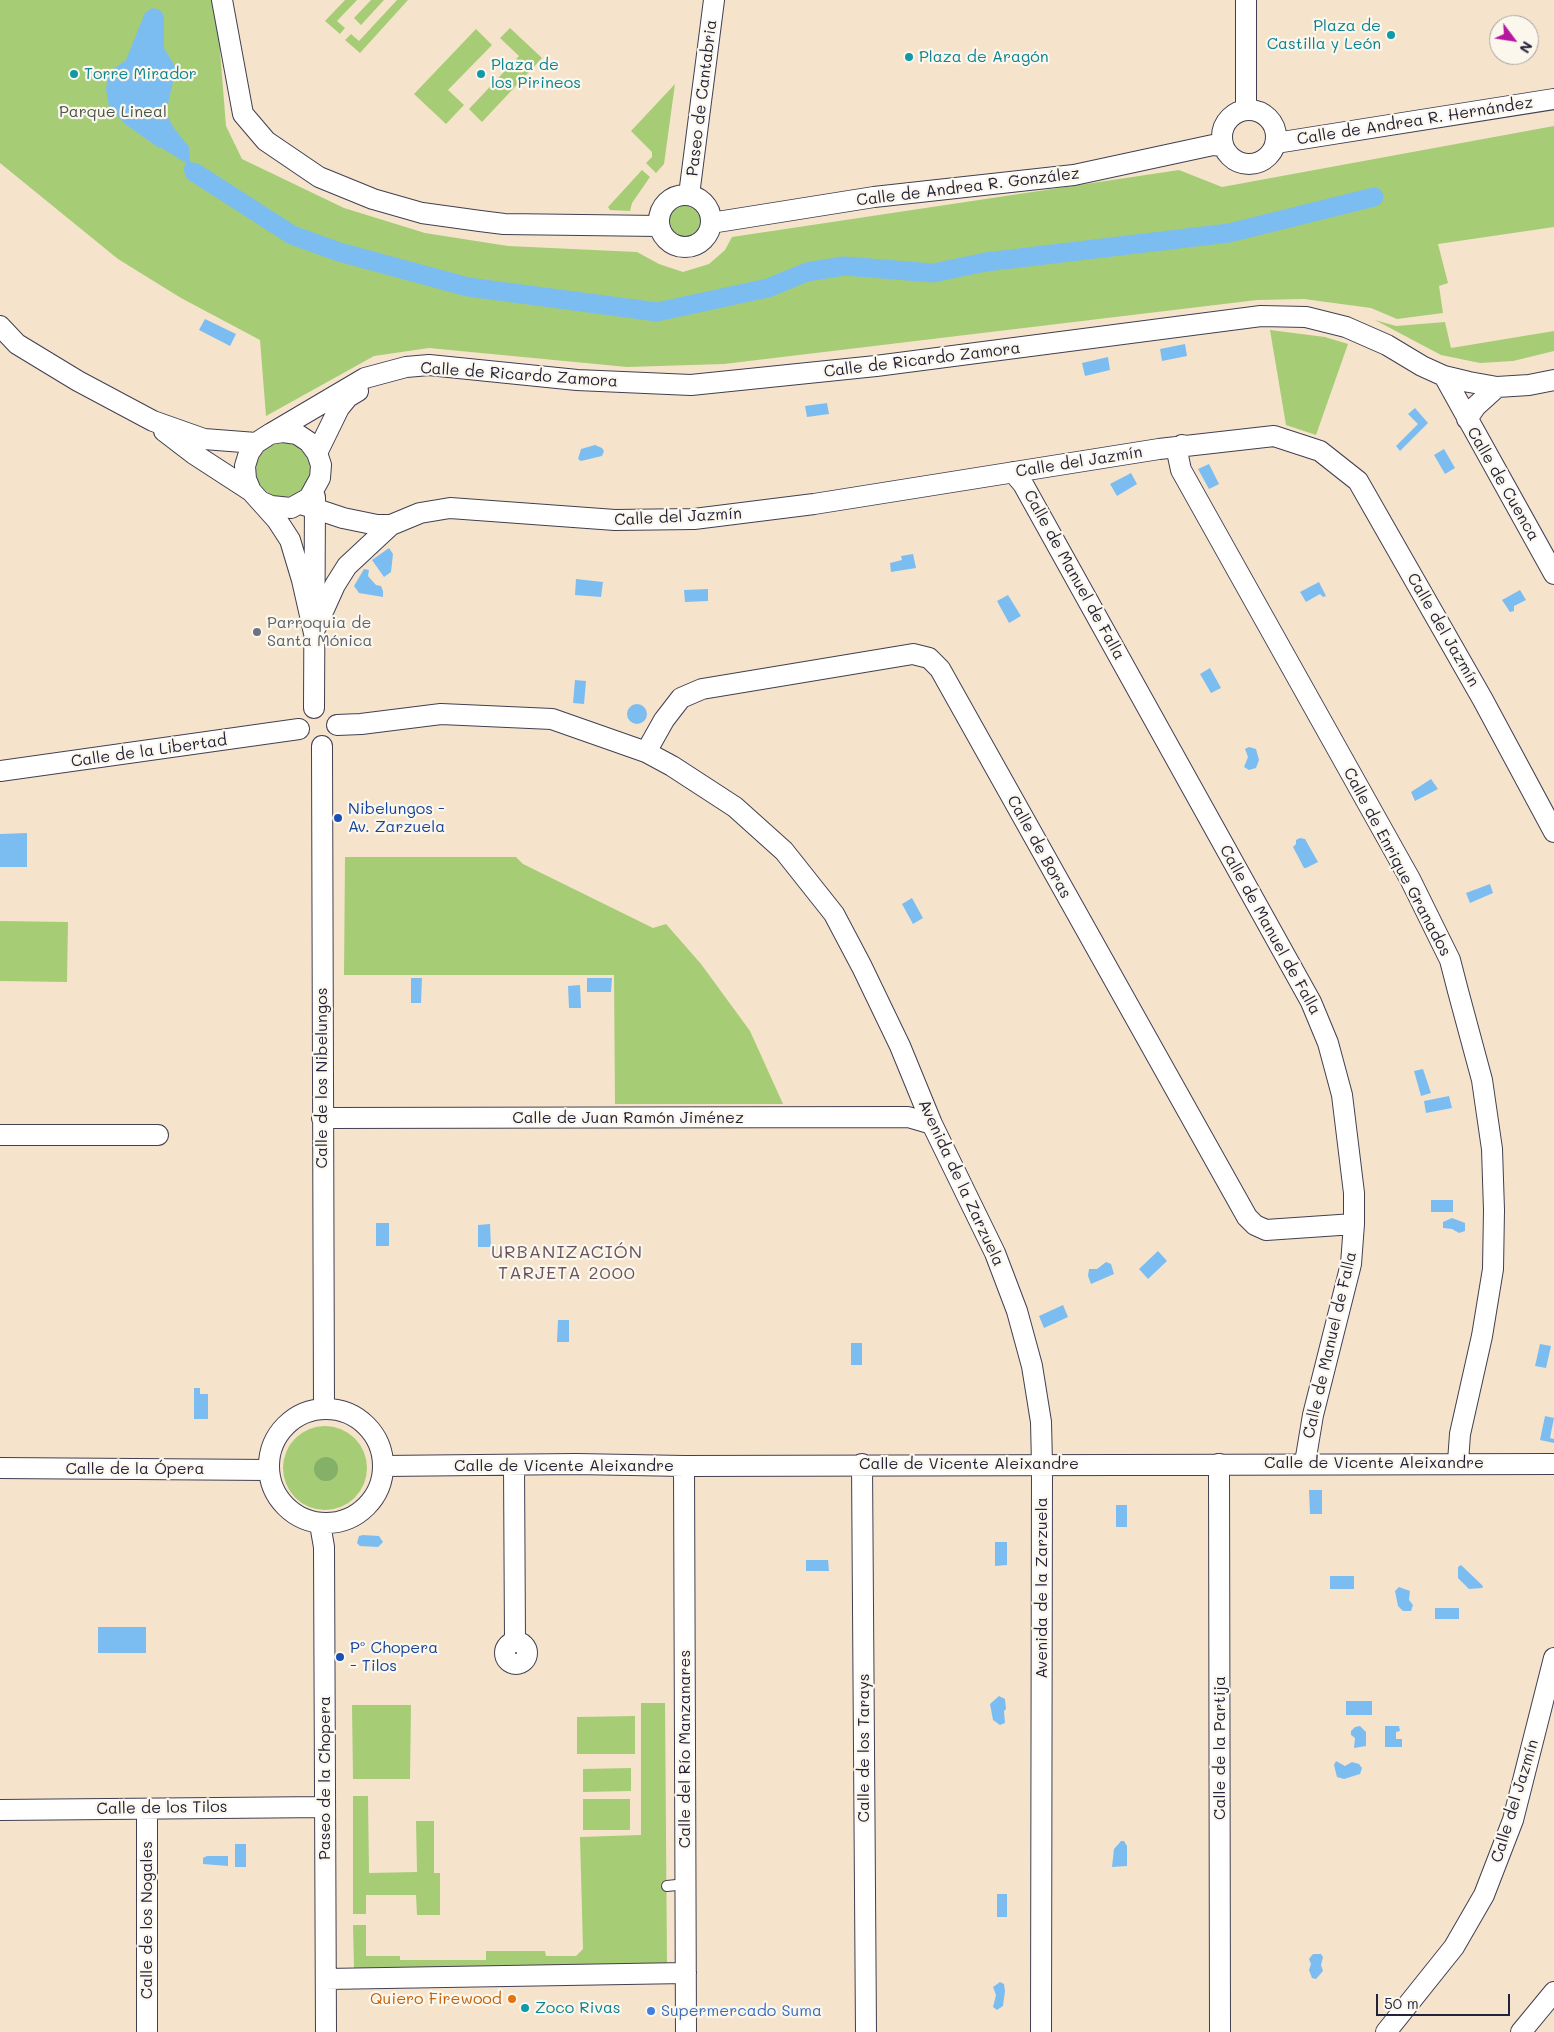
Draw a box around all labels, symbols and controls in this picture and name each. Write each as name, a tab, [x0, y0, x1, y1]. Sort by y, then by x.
north arrow	[1489, 15, 1539, 65]
place label: Plaza de Castilla y León	[1267, 16, 1381, 54]
street label: Paseo de Cantabria	[683, 19, 721, 177]
marker: Plaza de Castilla y León	[1385, 29, 1397, 41]
text: N	[1516, 38, 1537, 57]
place label: Plaza de Aragón	[919, 47, 1049, 67]
marker: Plaza de Aragón	[903, 51, 915, 63]
place label: Plaza de los Pirineos	[491, 55, 581, 93]
place label: Torre Mirador	[84, 64, 197, 84]
marker: Torre Mirador	[68, 68, 80, 80]
marker: Plaza de los Pirineos	[475, 68, 487, 80]
street label: Calle de Andrea R. Hernández	[1296, 93, 1534, 149]
park label: Parque Lineal	[59, 102, 167, 122]
street label: Calle de Andrea R. González	[855, 164, 1081, 210]
street label: Calle de Ricardo Zamora	[823, 338, 1021, 382]
street label: Calle de Ricardo Zamora	[420, 359, 618, 391]
street label: Calle de Cuenca	[1463, 424, 1543, 544]
street label: Calle del Jazmín	[1014, 443, 1144, 481]
street label: Calle de Manuel de Falla	[1019, 487, 1129, 663]
street label: Calle del Jazmín	[614, 504, 742, 530]
street label: Calle del Jazmín	[1403, 570, 1483, 690]
place label: Parroquia de Santa Mónica	[267, 613, 372, 651]
marker: Parroquia de Santa Mónica	[251, 626, 263, 638]
street label: Calle de la Libertad	[70, 731, 228, 771]
street label: Calle de Enrique Granados	[1339, 764, 1455, 960]
street label: Calle de Boras	[1003, 792, 1075, 902]
place label: Nibelungos - Av. Zarzuela	[348, 799, 445, 837]
marker: Nibelungos - Av. Zarzuela	[332, 812, 344, 824]
street label: Calle de Manuel de Falla	[1215, 842, 1325, 1018]
street label: Calle de los Nibelungos	[312, 988, 332, 1168]
street label: Avenida de la Zarzuela	[914, 1097, 1008, 1269]
street label: Calle de Juan Ramón Jiménez	[512, 1108, 744, 1128]
district label: URBANIZACIÓN TARJETA 2000	[489, 1241, 645, 1284]
street label: Calle de Manuel de Falla	[1299, 1250, 1361, 1440]
street label: Calle de Vicente Aleixandre	[1264, 1453, 1484, 1473]
street label: Calle de Vicente Aleixandre	[859, 1454, 1079, 1474]
street label: Calle de Vicente Aleixandre	[454, 1456, 674, 1476]
street label: Calle de la Ópera	[65, 1459, 205, 1479]
street label: Avenida de la Zarzuela	[1032, 1497, 1052, 1679]
place label: Pº Chopera - Tilos	[350, 1638, 438, 1676]
street label: Calle del Río Manzanares	[675, 1650, 695, 1848]
marker: Pº Chopera - Tilos	[334, 1651, 346, 1663]
street label: Calle de los Tarays	[854, 1673, 874, 1823]
street label: Calle de la Partija	[1210, 1676, 1230, 1820]
street label: Paseo de la Chopera	[315, 1696, 335, 1860]
street label: Calle del Jazmín	[1487, 1737, 1543, 1865]
street label: Calle de los Tilos	[96, 1797, 228, 1819]
street label: Calle de los Nogales	[137, 1841, 157, 1999]
scale bar	[1379, 1984, 1513, 2016]
place label: Quiero Firewood	[370, 1989, 502, 2009]
marker: Quiero Firewood	[506, 1993, 518, 2005]
text: 50 m	[1384, 1993, 1419, 2013]
place label: Zoco Rivas	[535, 1998, 621, 2018]
place label: Supermercado Suma	[661, 2001, 822, 2021]
marker: Zoco Rivas	[519, 2002, 531, 2014]
marker: Supermercado Suma	[645, 2005, 657, 2017]

